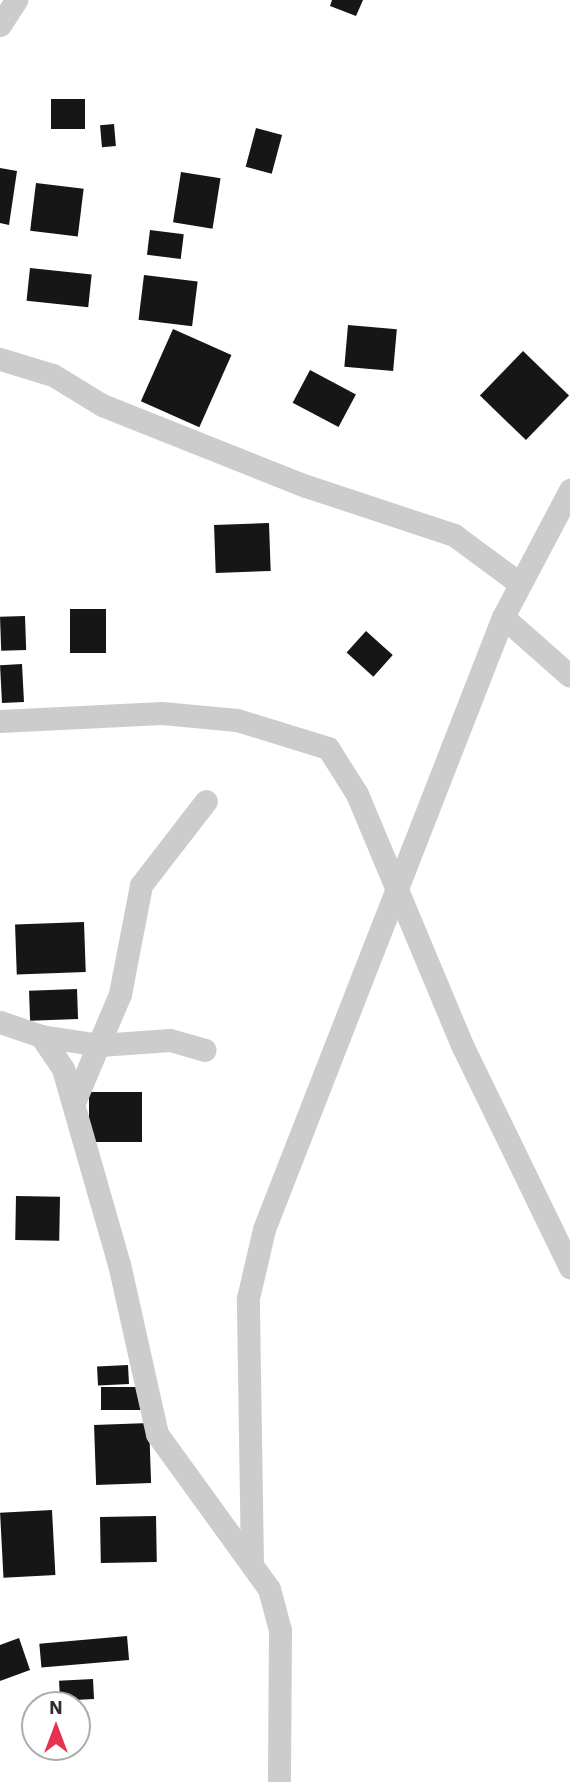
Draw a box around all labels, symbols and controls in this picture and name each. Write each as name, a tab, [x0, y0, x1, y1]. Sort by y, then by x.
north arrow	[21, 1691, 91, 1761]
text: N	[49, 1695, 63, 1719]

